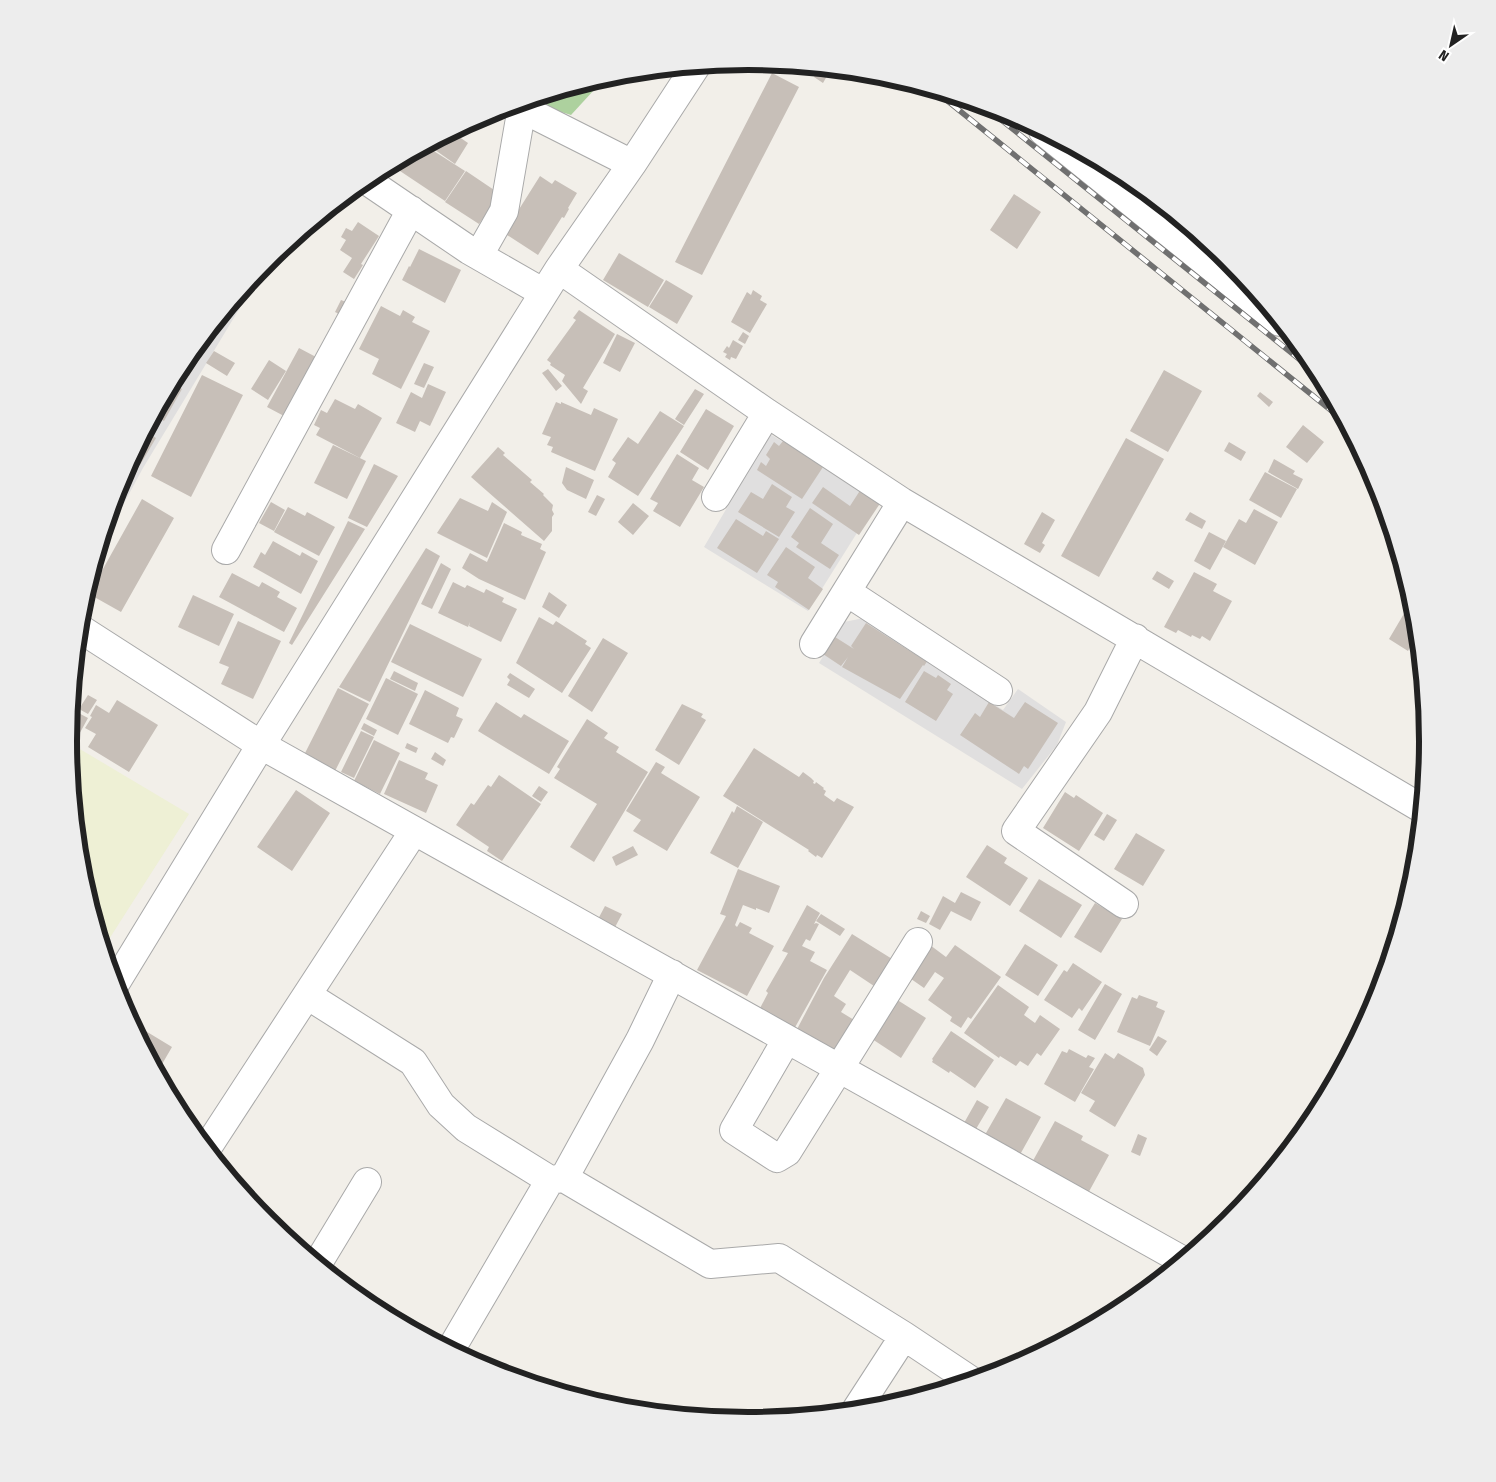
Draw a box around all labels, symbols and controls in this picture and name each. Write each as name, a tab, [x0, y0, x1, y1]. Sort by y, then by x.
north arrow	[1426, 20, 1476, 70]
text: N	[1436, 46, 1452, 65]

